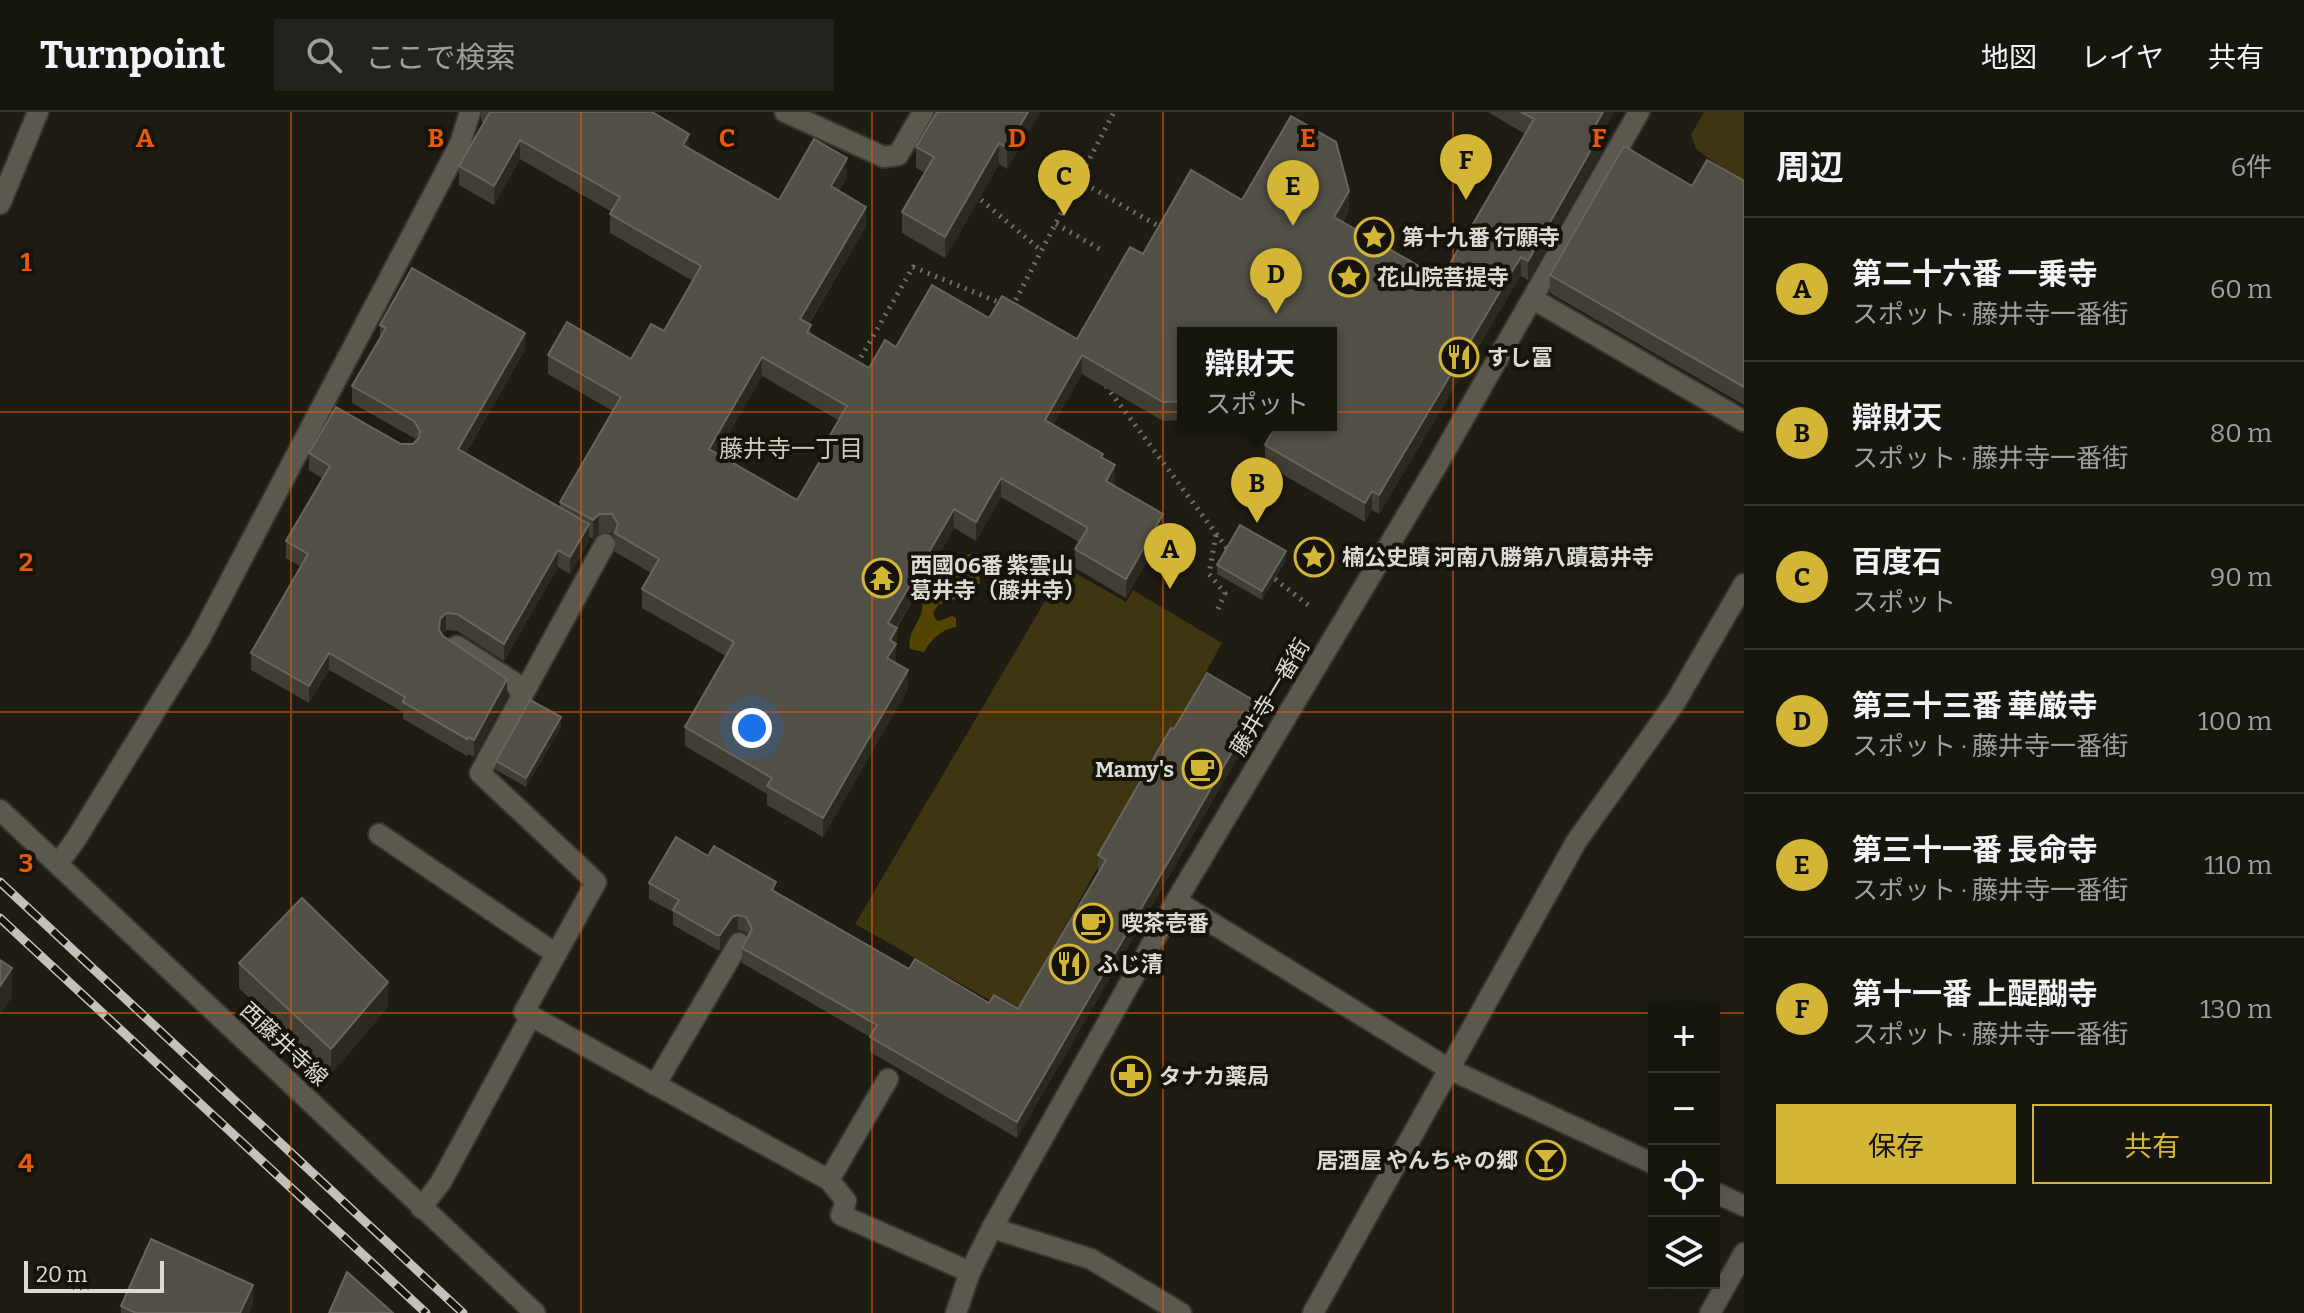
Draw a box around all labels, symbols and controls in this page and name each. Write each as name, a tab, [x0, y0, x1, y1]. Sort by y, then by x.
search box	[274, 19, 834, 91]
text: Turnpoint	[40, 32, 226, 78]
icon: search	[302, 33, 346, 77]
text: ここで検索	[366, 40, 516, 76]
text: 地図	[1981, 41, 2037, 74]
text: レイヤ	[2081, 41, 2164, 74]
text: 共有	[2208, 41, 2264, 74]
text: A	[136, 123, 155, 154]
text: B	[428, 123, 444, 154]
text: C	[719, 123, 735, 154]
text: D	[1008, 123, 1026, 154]
text: E	[1300, 123, 1316, 154]
text: F	[1592, 123, 1607, 154]
pin: F	[1440, 134, 1492, 200]
text: 周辺	[1776, 147, 1844, 188]
pin: C	[1038, 150, 1090, 216]
text: 6件	[2231, 152, 2272, 183]
pin: E	[1267, 160, 1319, 226]
place icon: 第十九番 行願寺	[1353, 216, 1395, 258]
place label: 第十九番 行願寺	[1402, 224, 1560, 251]
text: 1	[20, 247, 32, 278]
pin: D	[1250, 248, 1302, 314]
place icon: 花山院菩提寺	[1328, 256, 1370, 298]
text: 第二十六番 一乗寺	[1852, 256, 2097, 292]
place label: 花山院菩提寺	[1377, 264, 1509, 291]
text: A	[1793, 274, 1811, 305]
text: 60 m	[2210, 274, 2272, 305]
text: スポット · 藤井寺一番街	[1852, 299, 2128, 330]
popup	[1177, 327, 1337, 431]
restaurant icon: すし冨	[1438, 336, 1480, 378]
place label: すし冨	[1487, 344, 1553, 371]
text: 辯財天	[1205, 346, 1295, 382]
text: スポット	[1205, 389, 1309, 420]
text: 辯財天	[1852, 400, 1942, 436]
text: B	[1794, 418, 1810, 449]
text: 80 m	[2210, 418, 2272, 449]
district label: 藤井寺一丁目	[719, 435, 863, 463]
text: スポット · 藤井寺一番街	[1852, 443, 2128, 474]
pin: B	[1231, 457, 1283, 523]
pin: A	[1144, 523, 1196, 589]
place icon: 楠公史蹟 河南八勝第八蹟葛井寺	[1293, 536, 1335, 578]
place label: 楠公史蹟 河南八勝第八蹟葛井寺	[1342, 544, 1654, 571]
text: 百度石	[1852, 544, 1942, 580]
text: 2	[19, 547, 33, 578]
place label: 西國06番 紫雲山 葛井寺（藤井寺）	[910, 552, 1086, 604]
temple icon: 西國06番 紫雲山 葛井寺（藤井寺）	[861, 557, 903, 599]
text: C	[1794, 562, 1810, 593]
text: 90 m	[2210, 562, 2272, 593]
text: スポット	[1852, 587, 1956, 618]
street label: 藤井寺一番街	[1224, 633, 1316, 761]
text: 第三十三番 華厳寺	[1852, 688, 2097, 724]
text: D	[1793, 706, 1811, 737]
text: 100 m	[2198, 706, 2272, 737]
your location	[732, 708, 772, 748]
text: スポット · 藤井寺一番街	[1852, 731, 2128, 762]
cafe icon: Mamy's	[1181, 748, 1223, 790]
place label: Mamy's	[1095, 756, 1174, 783]
text: 第三十一番 長命寺	[1852, 832, 2097, 868]
text: 3	[19, 848, 33, 879]
text: E	[1794, 850, 1810, 881]
text: 110 m	[2204, 850, 2272, 881]
text: スポット · 藤井寺一番街	[1852, 875, 2128, 906]
cafe icon: 喫茶壱番	[1072, 902, 1114, 944]
place label: 喫茶壱番	[1121, 910, 1209, 937]
restaurant icon: ふじ清	[1048, 943, 1090, 985]
place label: ふじ清	[1097, 951, 1163, 978]
text: 第十一番 上醍醐寺	[1852, 976, 2097, 1012]
text: F	[1795, 994, 1809, 1025]
text: 130 m	[2200, 994, 2272, 1025]
street label: 西藤井寺線	[235, 997, 333, 1091]
map controls	[1648, 1001, 1720, 1289]
button: +	[1648, 1001, 1720, 1073]
text: スポット · 藤井寺一番街	[1852, 1019, 2128, 1050]
pharmacy icon: タナカ薬局	[1110, 1055, 1152, 1097]
place label: タナカ薬局	[1159, 1063, 1269, 1090]
button: −	[1648, 1073, 1720, 1145]
button: 保存	[1776, 1104, 2016, 1184]
button: 共有	[2032, 1104, 2272, 1184]
bar icon: 居酒屋 やんちゃの郷	[1525, 1139, 1567, 1181]
button: locate	[1648, 1145, 1720, 1217]
place label: 居酒屋 やんちゃの郷	[1316, 1147, 1518, 1174]
text: 4	[18, 1148, 34, 1179]
button: layers	[1648, 1217, 1720, 1289]
scale bar	[24, 1257, 164, 1293]
text: 20 m	[36, 1261, 87, 1288]

